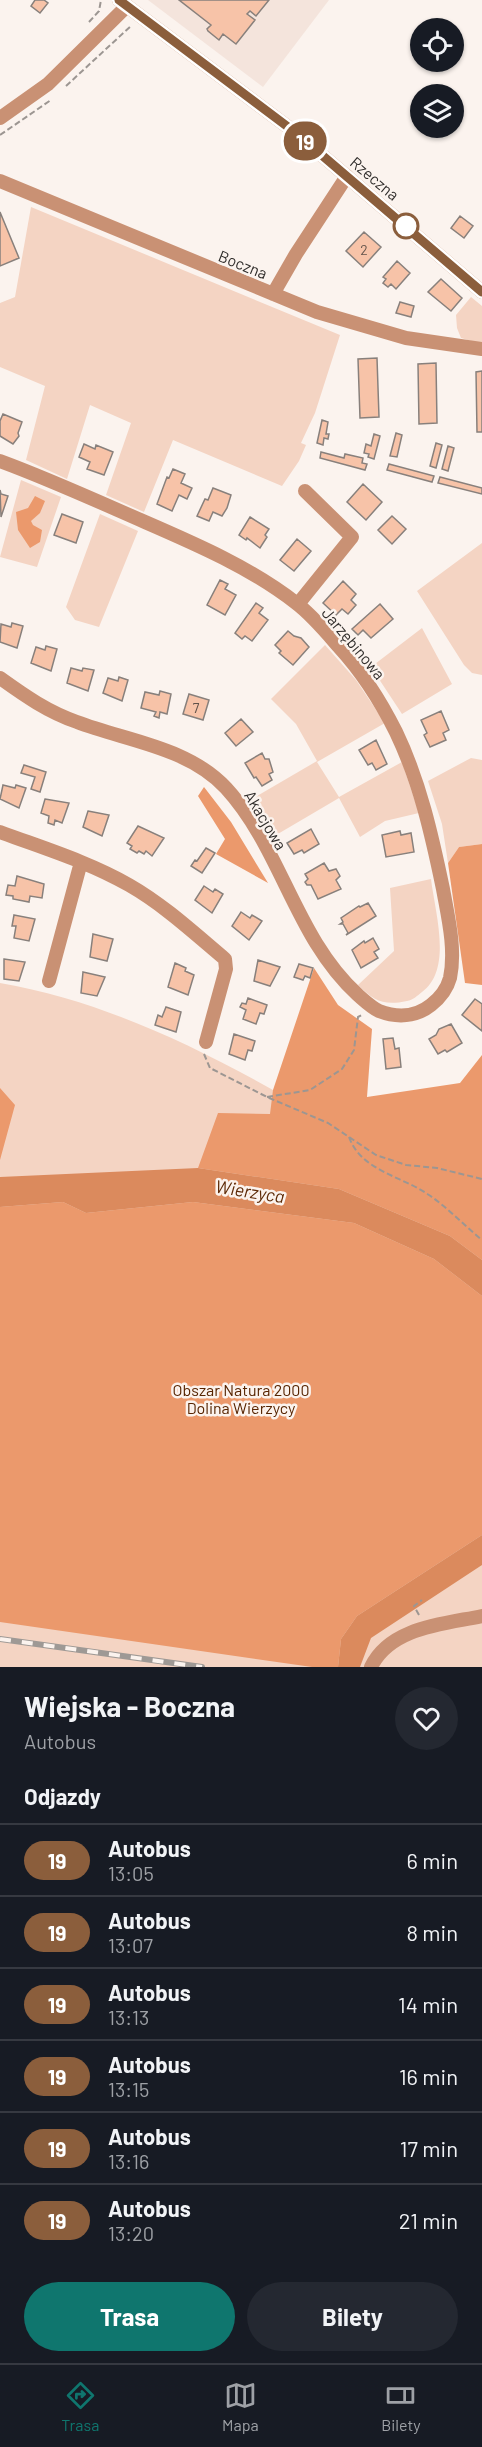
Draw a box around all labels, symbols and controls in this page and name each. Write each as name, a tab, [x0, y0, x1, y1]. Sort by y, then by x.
map controls	[410, 18, 464, 138]
button: locate	[410, 18, 464, 72]
button: layers	[410, 84, 464, 138]
line badge: 19	[278, 122, 332, 160]
text: 19	[296, 129, 314, 154]
street label: Rzeczna	[347, 152, 403, 204]
unlabelled marker	[393, 213, 419, 239]
house number: 2	[360, 241, 368, 258]
street label: Boczna	[216, 246, 270, 282]
street label: Jarzębinowa	[318, 603, 390, 683]
house number: 7	[193, 699, 200, 716]
street label: Akacjowa	[241, 787, 291, 853]
water label: Wierzyca	[214, 1175, 286, 1207]
park label: Obszar Natura 2000 Dolina Wierzycy	[173, 1380, 309, 1417]
button: heart	[395, 1687, 458, 1750]
text: Wiejska - Boczna	[24, 1689, 235, 1723]
text: Autobus	[24, 1729, 96, 1753]
text: Odjazdy	[24, 1783, 101, 1809]
text: Autobus	[108, 1835, 191, 1861]
text: 6 min	[407, 1847, 458, 1873]
text: 19	[48, 1848, 66, 1873]
text: 13:05	[108, 1861, 154, 1885]
text: Autobus	[108, 1907, 191, 1933]
text: 8 min	[406, 1919, 458, 1945]
text: 19	[48, 1920, 66, 1945]
text: 13:07	[108, 1933, 153, 1957]
text: Autobus	[108, 1979, 191, 2005]
text: 14 min	[398, 1991, 458, 2017]
text: 19	[48, 1992, 66, 2017]
text: 13:13	[108, 2005, 149, 2029]
text: Autobus	[108, 2051, 191, 2077]
text: 16 min	[399, 2063, 458, 2089]
text: 19	[48, 2064, 66, 2089]
text: 13:15	[108, 2077, 149, 2101]
text: Autobus	[108, 2123, 191, 2149]
text: 17 min	[400, 2135, 458, 2161]
text: 19	[48, 2136, 66, 2161]
text: 13:16	[108, 2149, 149, 2173]
text: Autobus	[108, 2195, 191, 2221]
text: 21 min	[399, 2207, 458, 2233]
text: 19	[48, 2208, 66, 2233]
text: 13:20	[108, 2221, 154, 2245]
button: Trasa	[24, 2282, 235, 2351]
button: Bilety	[247, 2282, 458, 2351]
tab: Trasa	[61, 2379, 99, 2434]
tab: Mapa	[222, 2379, 259, 2434]
tab: Bilety	[381, 2379, 421, 2434]

